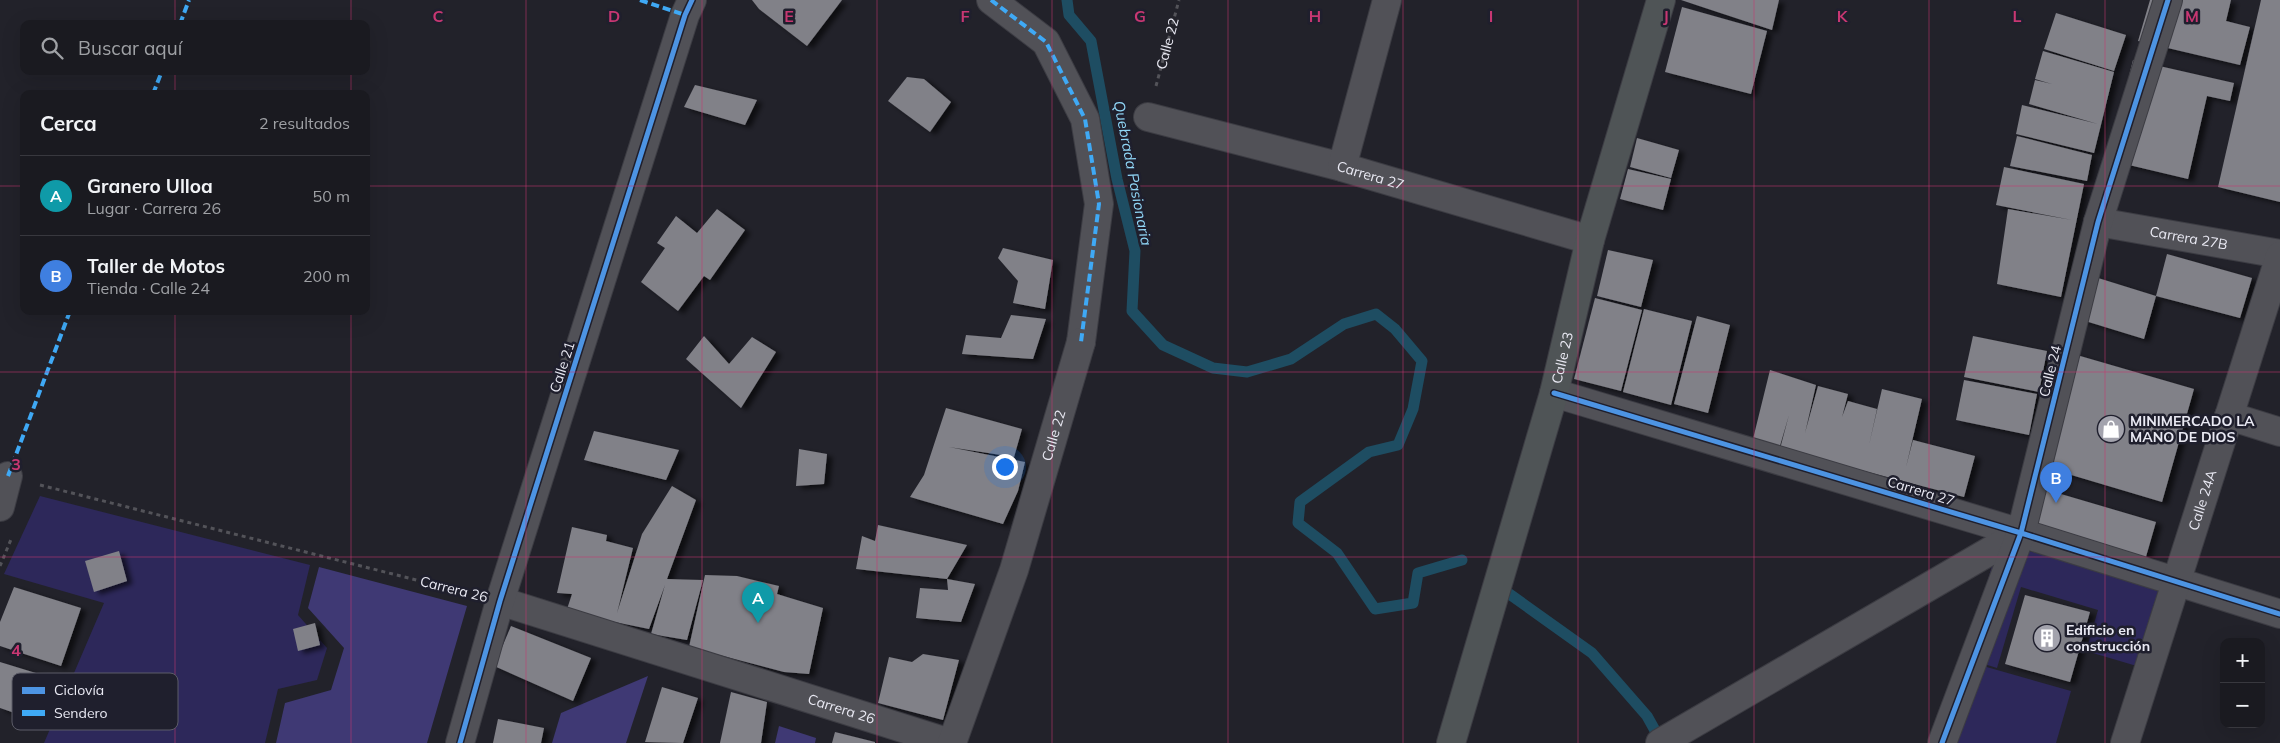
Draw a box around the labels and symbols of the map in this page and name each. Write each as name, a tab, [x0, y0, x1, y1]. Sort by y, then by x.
text: C	[433, 6, 444, 26]
text: D	[608, 6, 620, 26]
text: E	[784, 6, 794, 26]
text: F	[960, 6, 970, 26]
text: G	[1134, 6, 1146, 26]
text: H	[1309, 6, 1321, 26]
text: I	[1489, 6, 1493, 26]
text: J	[1663, 6, 1669, 26]
text: K	[1837, 6, 1849, 26]
text: L	[2013, 6, 2022, 26]
text: M	[2185, 6, 2199, 26]
street label: Calle 22	[1152, 16, 1183, 71]
water label: Quebrada Pasionaria	[1110, 99, 1156, 247]
street label: Carrera 27	[1335, 157, 1406, 194]
street label: Carrera 27B	[2148, 222, 2229, 254]
street label: Calle 23	[1548, 330, 1577, 385]
street label: Calle 21	[545, 339, 579, 395]
street label: Calle 24	[2035, 343, 2065, 399]
street label: Calle 22	[1037, 408, 1070, 463]
place label: MINIMERCADO LA MANO DE DIOS	[2130, 412, 2255, 446]
shop icon: MINIMERCADO LA MANO DE DIOS	[2096, 414, 2126, 444]
text: 3	[11, 454, 21, 474]
your location	[992, 454, 1018, 480]
pin: B	[2040, 462, 2072, 503]
street label: Calle 24A	[2184, 467, 2221, 533]
street label: Carrera 27	[1885, 472, 1957, 510]
street label: Carrera 26	[418, 572, 490, 606]
pin: A	[742, 582, 774, 623]
place label: Edificio en construcción	[2066, 621, 2150, 655]
building icon: Edificio en construcción	[2032, 623, 2062, 653]
text: 4	[11, 640, 21, 660]
legend	[12, 673, 178, 730]
text: Ciclovía	[54, 681, 104, 699]
street label: Carrera 26	[806, 690, 877, 728]
text: Sendero	[54, 704, 108, 722]

